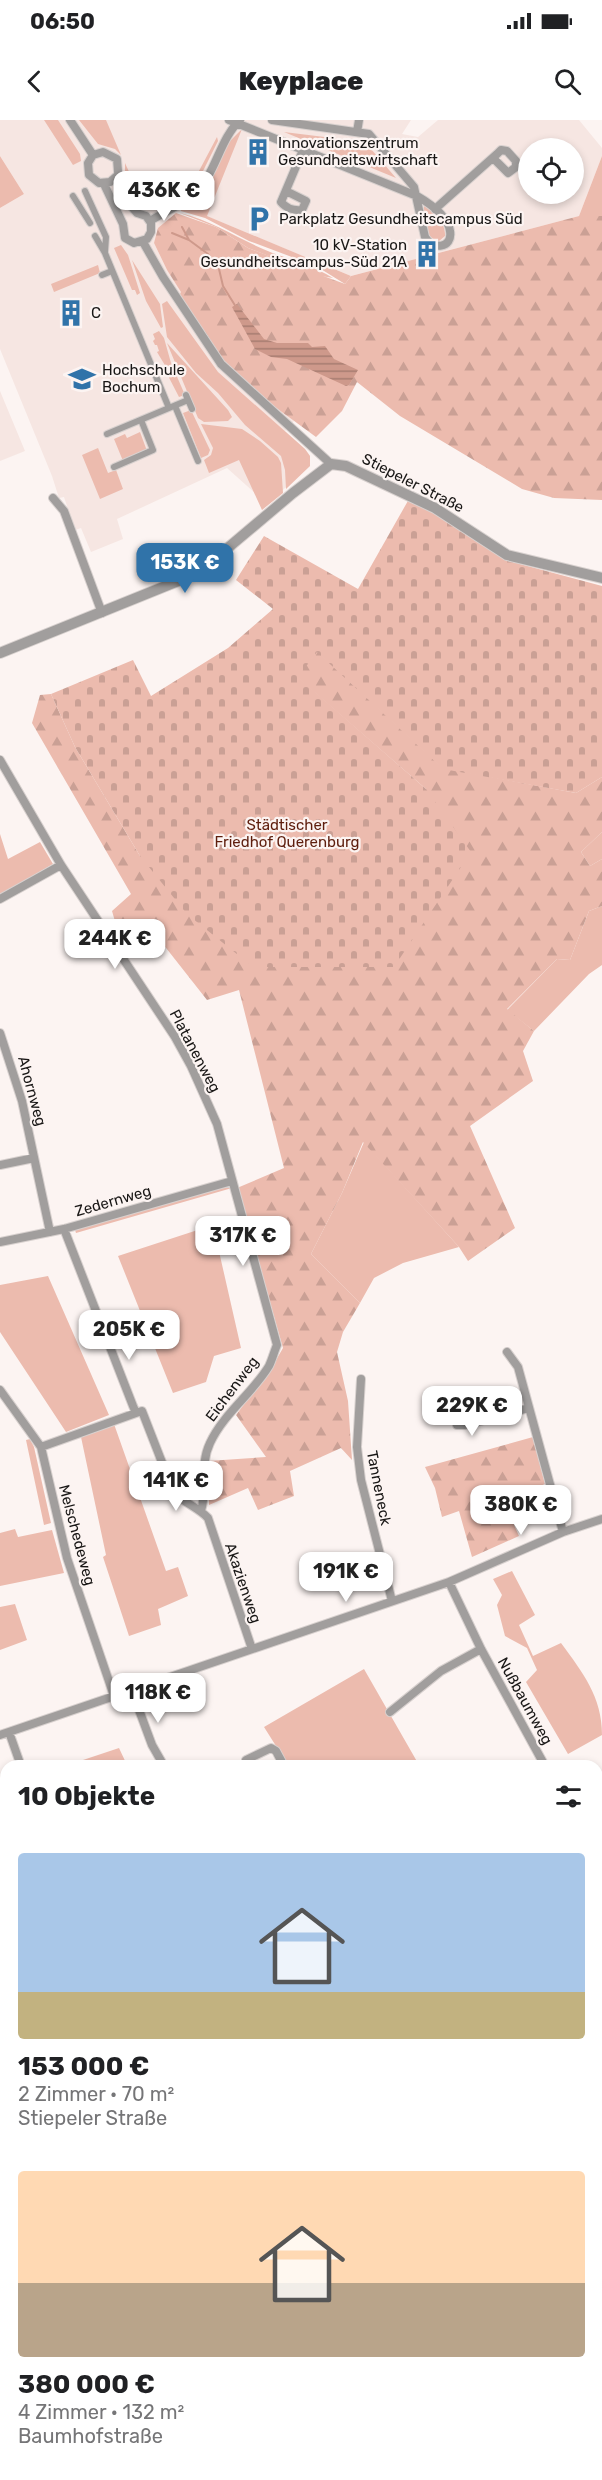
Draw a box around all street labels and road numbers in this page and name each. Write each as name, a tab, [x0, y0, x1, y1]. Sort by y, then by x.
street label: Stiepeler Straße	[359, 450, 467, 516]
street label: Platanenweg	[166, 1006, 224, 1096]
street label: Ahornweg	[14, 1054, 50, 1128]
street label: Zedernweg	[73, 1182, 153, 1220]
street label: Eichenweg	[202, 1353, 262, 1425]
street label: Tanneneck	[363, 1449, 395, 1527]
street label: Melschedeweg	[55, 1483, 99, 1587]
street label: Akazienweg	[221, 1540, 265, 1626]
street label: Nußbaumweg	[494, 1654, 556, 1748]

